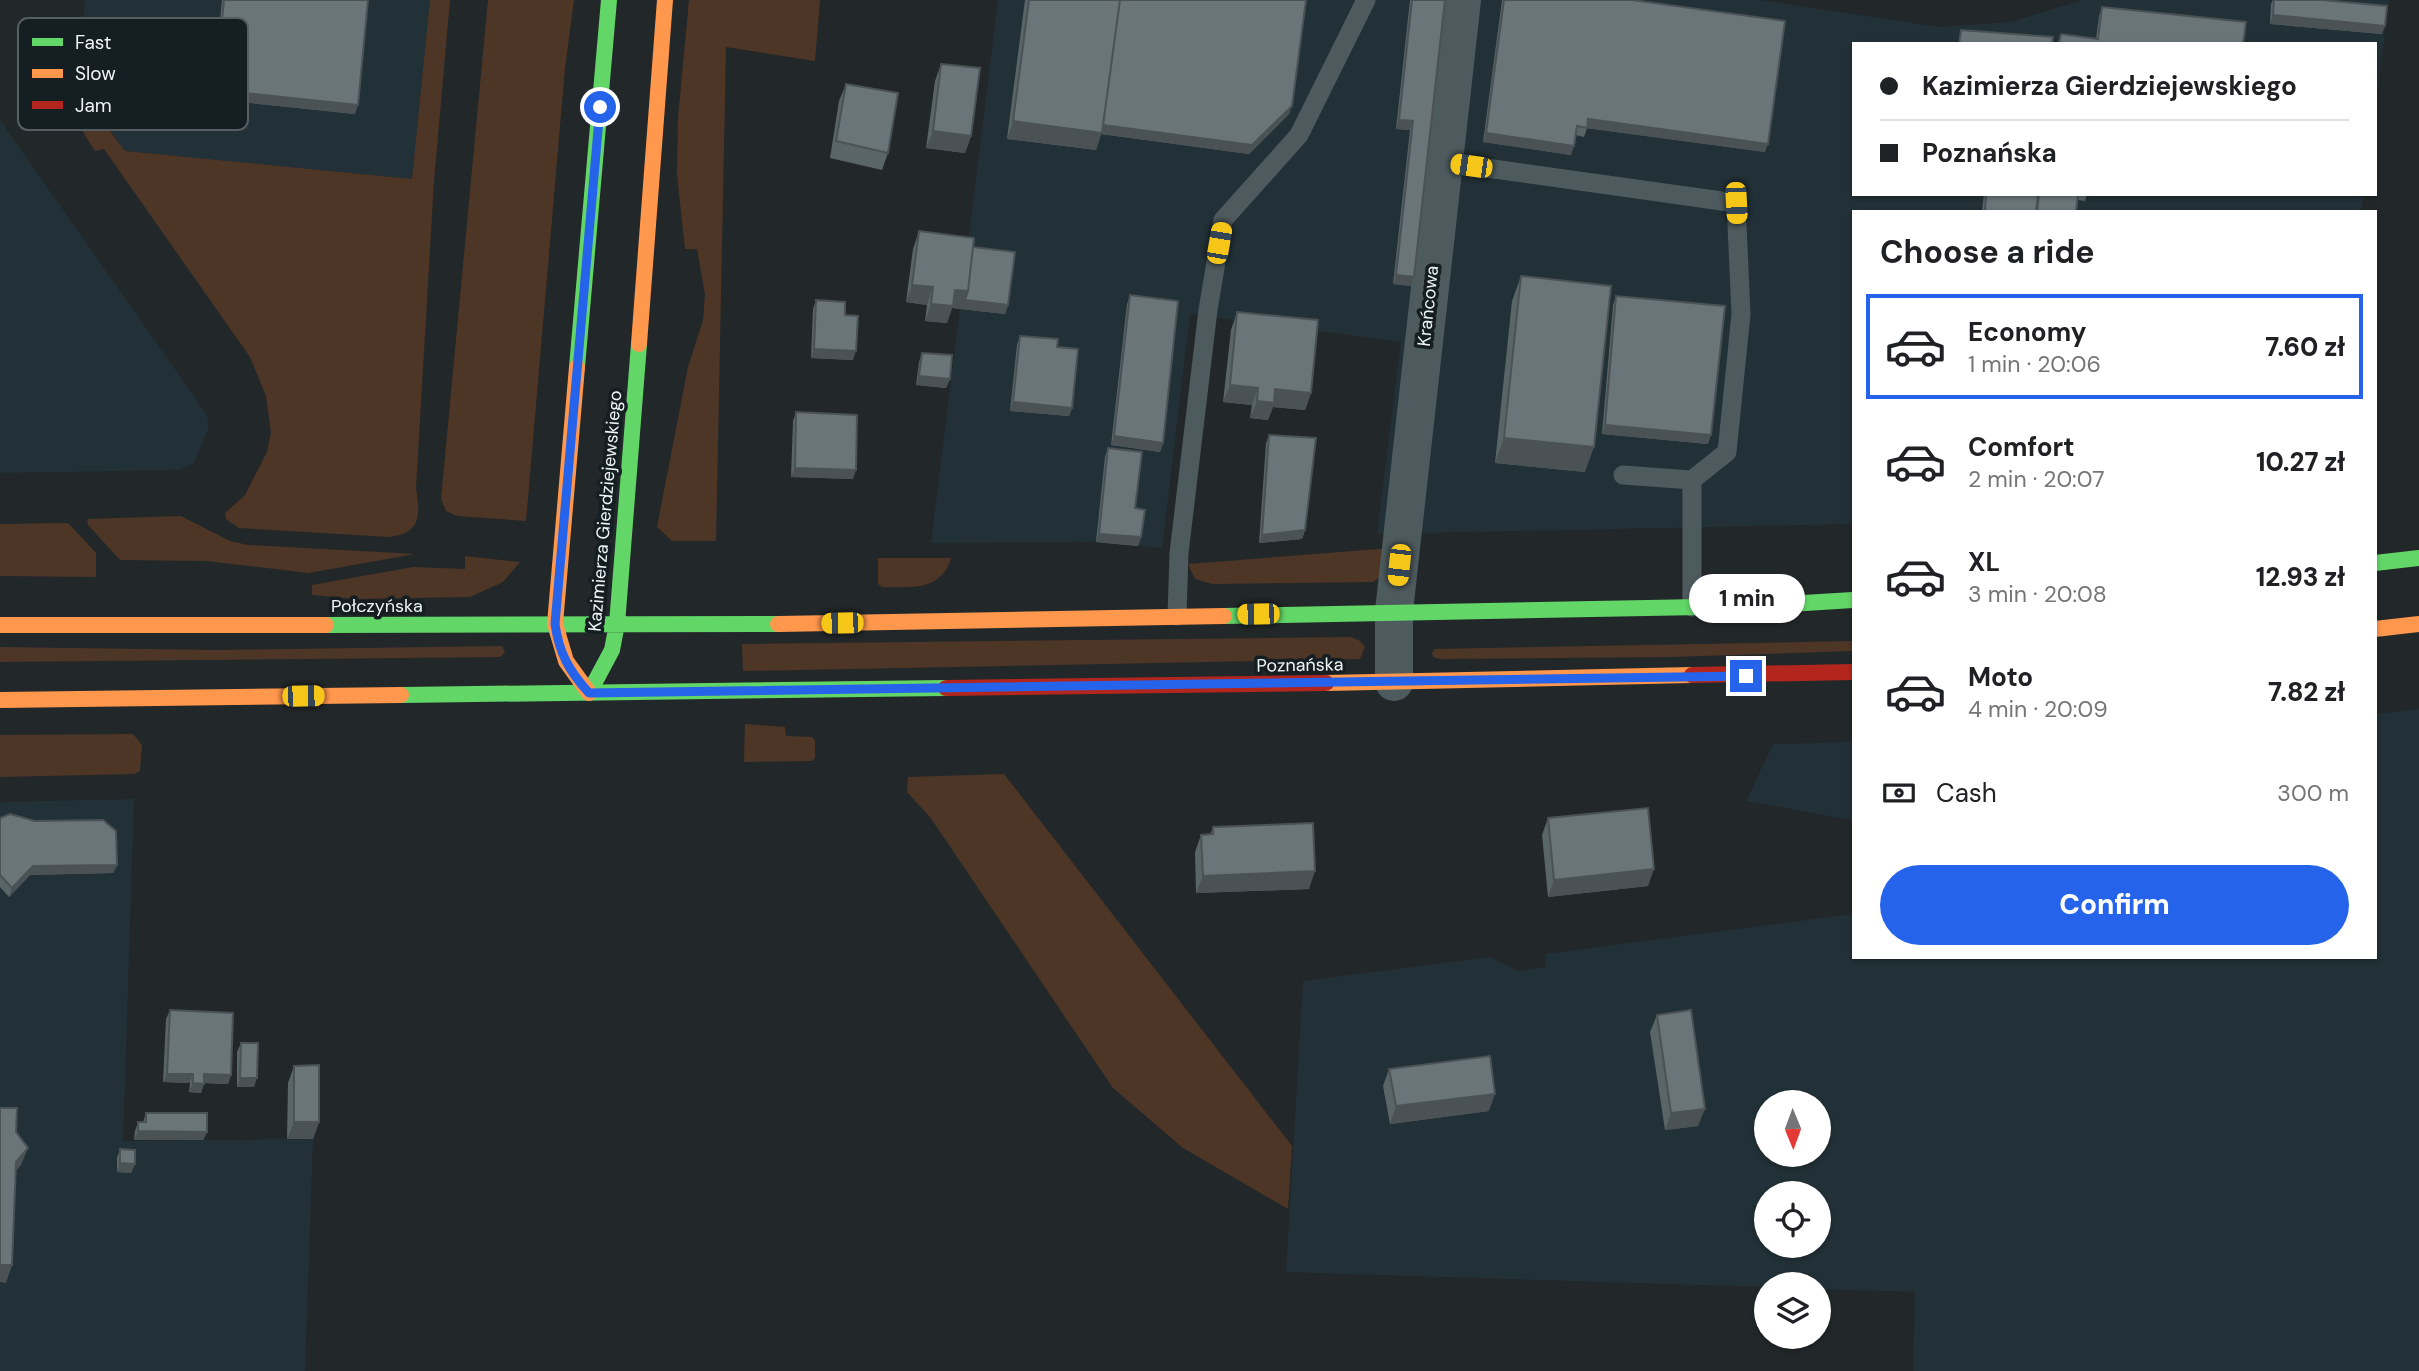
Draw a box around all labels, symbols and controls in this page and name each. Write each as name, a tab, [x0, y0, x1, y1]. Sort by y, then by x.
legend	[18, 18, 248, 130]
text: Fast	[75, 30, 111, 55]
text: Slow	[75, 61, 116, 86]
text: Kazimierza Gierdziejewskiego	[1922, 69, 2297, 103]
route start	[584, 91, 616, 123]
text: Jam	[75, 93, 112, 118]
text: Poznańska	[1922, 136, 2057, 170]
car	[1449, 153, 1494, 179]
car	[1725, 181, 1748, 225]
car	[1206, 220, 1233, 266]
text: Choose a ride	[1880, 231, 2095, 273]
street label: Krańcowa	[1412, 264, 1444, 348]
icon: car	[1884, 315, 1947, 378]
text: Economy	[1968, 315, 2086, 349]
text: 7.60 zł	[2265, 330, 2345, 364]
text: 1 min · 20:06	[1968, 349, 2101, 379]
street label: Kazimierza Gierdziejewskiego	[582, 389, 628, 633]
icon: car	[1884, 430, 1947, 493]
text: Comfort	[1968, 430, 2074, 464]
text: 10.27 zł	[2256, 445, 2345, 479]
text: 2 min · 20:07	[1968, 464, 2104, 494]
car	[1387, 543, 1412, 587]
icon: car	[1884, 545, 1947, 608]
text: XL	[1968, 545, 2000, 579]
text: 12.93 zł	[2256, 560, 2345, 594]
callout: 1 min	[1688, 574, 1804, 624]
text: 3 min · 20:08	[1968, 579, 2107, 609]
text: 1 min	[1719, 583, 1775, 613]
street label: Połczyńska	[331, 594, 423, 618]
car	[1237, 603, 1280, 625]
car	[821, 612, 864, 634]
street label: Poznańska	[1256, 652, 1344, 678]
route end	[1730, 660, 1762, 692]
icon: car	[1884, 660, 1947, 723]
text: Moto	[1968, 660, 2033, 694]
text: 7.82 zł	[2268, 675, 2345, 709]
car	[282, 685, 325, 707]
text: 4 min · 20:09	[1968, 694, 2108, 724]
icon: cash	[1880, 774, 1918, 812]
text: Cash	[1936, 776, 1997, 810]
text: 300 m	[2277, 778, 2349, 808]
button: Confirm	[1880, 865, 2349, 945]
north arrow	[1754, 1090, 1830, 1167]
map controls	[1754, 1090, 1831, 1349]
button: locate	[1754, 1181, 1831, 1258]
button: layers	[1754, 1272, 1831, 1349]

